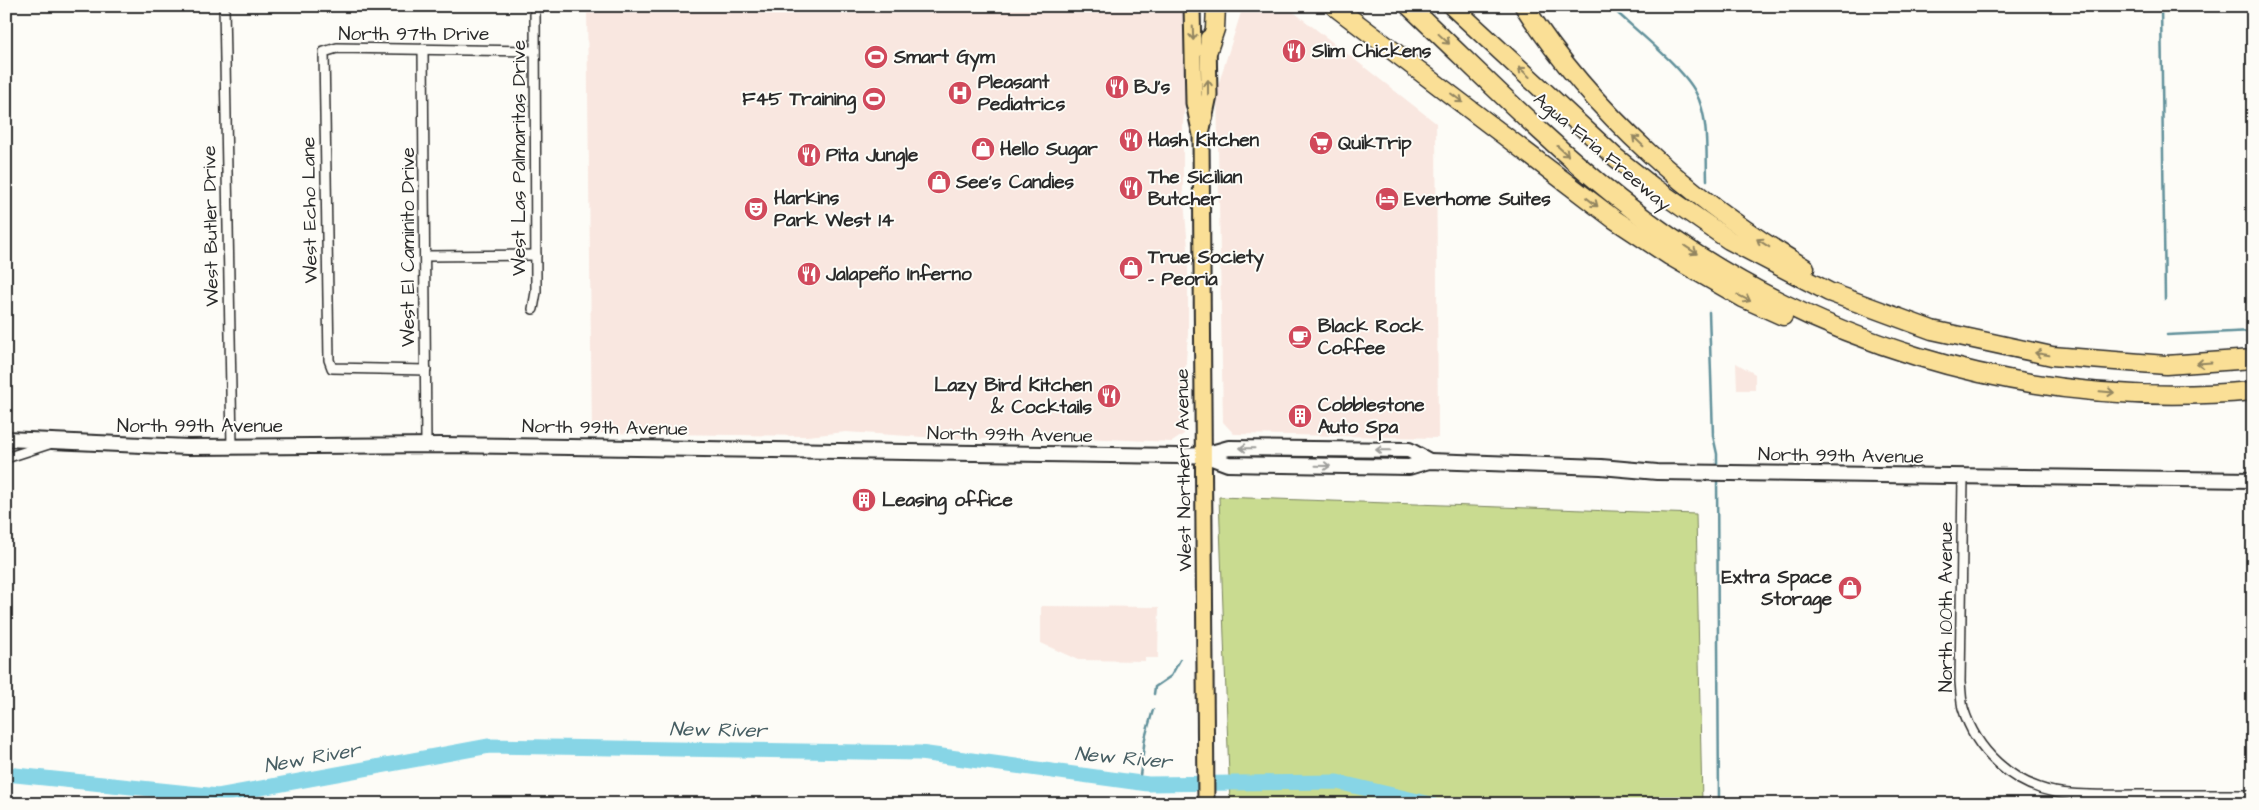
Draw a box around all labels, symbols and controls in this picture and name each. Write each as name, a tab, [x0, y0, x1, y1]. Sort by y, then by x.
street label: North 97th Drive	[339, 21, 489, 48]
one-way arrow	[1188, 24, 1197, 40]
one-way arrow	[1438, 33, 1451, 45]
restaurant icon: Slim Chickens	[1281, 38, 1307, 64]
place label: Slim Chickens	[1311, 38, 1432, 65]
street label: West Las Palmaritas Drive	[506, 40, 533, 276]
sports icon: Smart Gym	[863, 44, 889, 70]
place label: Smart Gym	[893, 44, 996, 72]
one-way arrow	[1517, 67, 1530, 78]
place label: Pleasant Pediatrics	[978, 69, 1066, 118]
restaurant icon: BJ's	[1104, 74, 1130, 100]
place label: BJ's	[1134, 74, 1171, 101]
hospital icon: Pleasant Pediatrics	[947, 80, 973, 106]
one-way arrow	[1204, 80, 1213, 96]
place label: F45 Training	[742, 86, 856, 114]
sports icon: F45 Training	[861, 86, 887, 112]
street label: Agua Fria Freeway	[1527, 86, 1677, 219]
one-way arrow	[1450, 93, 1463, 104]
restaurant icon: Hash Kitchen	[1118, 127, 1144, 153]
place label: Hash Kitchen	[1148, 127, 1259, 154]
supermarket icon: QuikTrip	[1308, 130, 1334, 156]
place label: QuikTrip	[1338, 130, 1412, 157]
one-way arrow	[1632, 135, 1644, 147]
shop icon: Hello Sugar	[970, 136, 996, 162]
place label: Hello Sugar	[1000, 136, 1098, 164]
street label: West Echo Lane	[295, 137, 325, 283]
restaurant icon: Pita Jungle	[796, 142, 822, 168]
place label: Pita Jungle	[826, 142, 919, 170]
street label: West Butler Drive	[196, 145, 226, 307]
one-way arrow	[1556, 145, 1569, 157]
street label: West El Caminito Drive	[395, 147, 422, 347]
place label: The Sicilian Butcher	[1147, 164, 1243, 213]
shop icon: See's Candies	[926, 169, 952, 195]
place label: See's Candies	[955, 169, 1075, 196]
restaurant icon: The Sicilian Butcher	[1118, 175, 1144, 201]
place label: Harkins Park West 14	[774, 185, 894, 234]
hotel icon: Everhome Suites	[1374, 186, 1400, 212]
place label: Everhome Suites	[1404, 186, 1551, 213]
theatre icon: Harkins Park West 14	[743, 196, 769, 222]
one-way arrow	[1586, 196, 1599, 207]
one-way arrow	[1757, 238, 1771, 248]
place label: True Society - Peoria	[1147, 244, 1265, 293]
one-way arrow	[1684, 245, 1698, 255]
shop icon: True Society - Peoria	[1118, 255, 1144, 281]
restaurant icon: Jalapeño Inferno	[796, 261, 822, 287]
place label: Jalapeño Inferno	[825, 261, 972, 288]
one-way arrow	[1736, 294, 1751, 303]
place label: Black Rock Coffee	[1318, 313, 1424, 362]
cafe icon: Black Rock Coffee	[1287, 324, 1313, 350]
one-way arrow	[2035, 349, 2051, 359]
one-way arrow	[2196, 358, 2212, 367]
street label: West Northern Avenue	[1169, 368, 1199, 572]
place label: Lazy Bird Kitchen & Cocktails	[934, 372, 1092, 421]
restaurant icon: Lazy Bird Kitchen & Cocktails	[1096, 383, 1122, 409]
one-way arrow	[2099, 387, 2115, 397]
place label: Cobblestone Auto Spa	[1318, 392, 1425, 441]
building icon: Cobblestone Auto Spa	[1287, 403, 1313, 429]
street label: North 99th Avenue	[117, 413, 283, 440]
street label: North 99th Avenue	[522, 413, 688, 443]
street label: North 99th Avenue	[927, 420, 1093, 450]
street label: North 99th Avenue	[1758, 441, 1924, 471]
one-way arrow	[1240, 443, 1256, 453]
one-way arrow	[1375, 445, 1392, 455]
one-way arrow	[1315, 461, 1331, 471]
building icon: Leasing office	[851, 487, 877, 513]
place label: Leasing office	[882, 487, 1014, 515]
street label: North 100th Avenue	[1933, 522, 1960, 692]
place label: Extra Space Storage	[1722, 564, 1833, 614]
shop icon: Extra Space Storage	[1837, 575, 1863, 601]
water label: New River	[669, 715, 769, 745]
water label: New River	[262, 735, 364, 780]
water label: New River	[1073, 740, 1175, 776]

